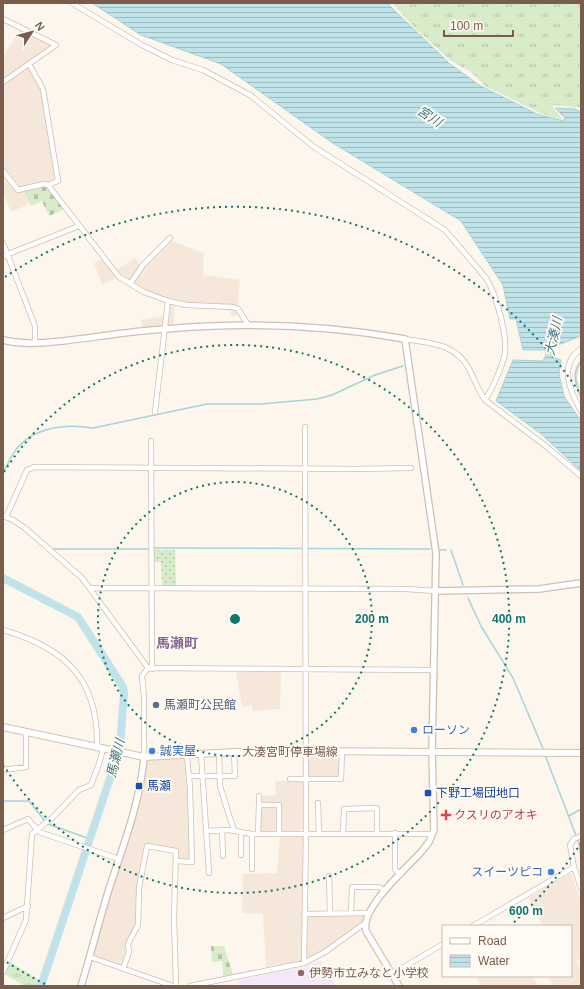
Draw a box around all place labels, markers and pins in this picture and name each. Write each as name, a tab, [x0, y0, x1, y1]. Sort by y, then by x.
centre of rings	[228, 612, 242, 626]
place label: 馬瀬町公民館	[164, 698, 236, 712]
marker: 馬瀬町公民館	[151, 700, 161, 710]
place label: ローソン	[422, 723, 470, 737]
marker: ローソン	[409, 725, 419, 735]
place label: 誠実屋	[160, 744, 196, 758]
marker: 誠実屋	[147, 746, 157, 756]
place label: 馬瀬	[147, 779, 171, 793]
marker: 馬瀬	[134, 781, 144, 791]
place label: 下野工場団地口	[436, 786, 520, 800]
marker: 下野工場団地口	[423, 788, 433, 798]
place label: クスリのアオキ	[454, 808, 538, 822]
marker: クスリのアオキ	[441, 810, 451, 820]
place label: スイーツピコ	[471, 865, 543, 879]
marker: スイーツピコ	[546, 867, 556, 877]
place label: 伊勢市立みなと小学校	[309, 966, 429, 980]
marker: 伊勢市立みなと小学校	[296, 968, 306, 978]

